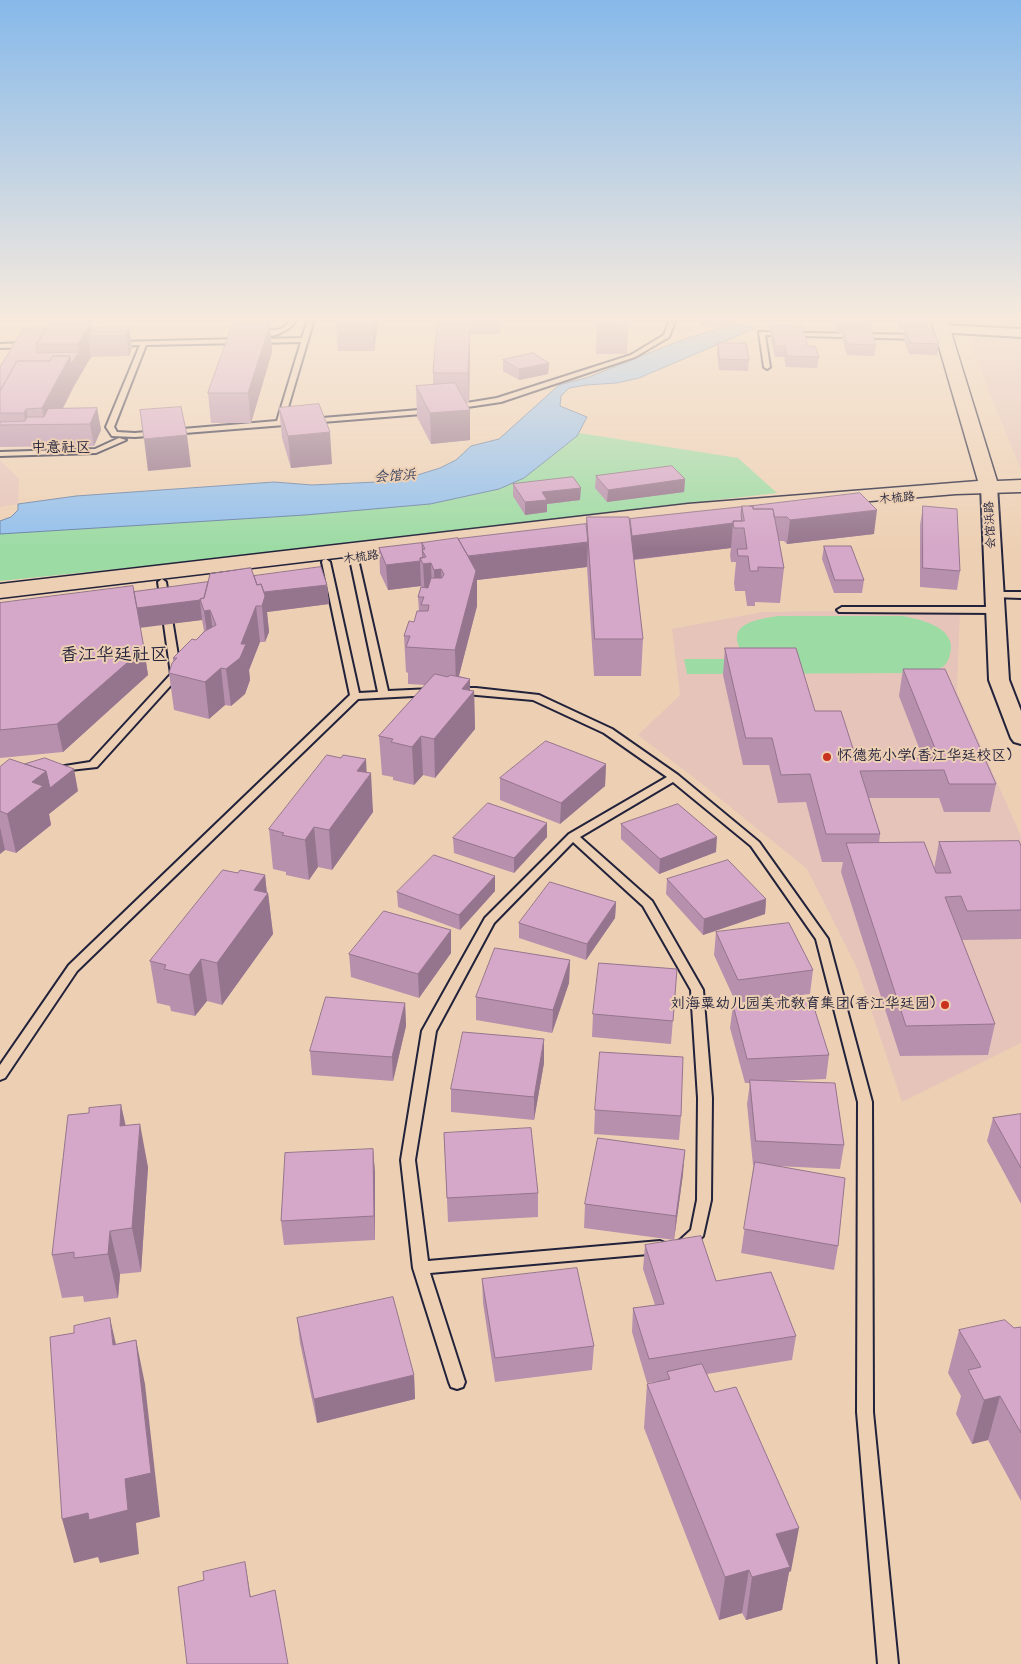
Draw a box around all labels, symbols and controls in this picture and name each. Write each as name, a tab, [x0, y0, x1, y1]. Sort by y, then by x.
district label: 中意社区	[31, 440, 91, 458]
water label: 会馆浜	[373, 467, 417, 487]
street label: 木梳路	[878, 490, 916, 508]
street label: 会馆浜路	[983, 501, 999, 549]
street label: 木梳路	[342, 549, 380, 567]
district label: 香江华廷社区	[60, 645, 168, 667]
place label: 怀德苑小学(香江华廷校区)	[837, 748, 1012, 766]
marker: 怀德苑小学(香江华廷校区)	[821, 751, 833, 763]
place label: 刘海粟幼儿园美术教育集团(香江华廷园)	[670, 996, 935, 1014]
marker: 刘海粟幼儿园美术教育集团(香江华廷园)	[939, 999, 951, 1011]

